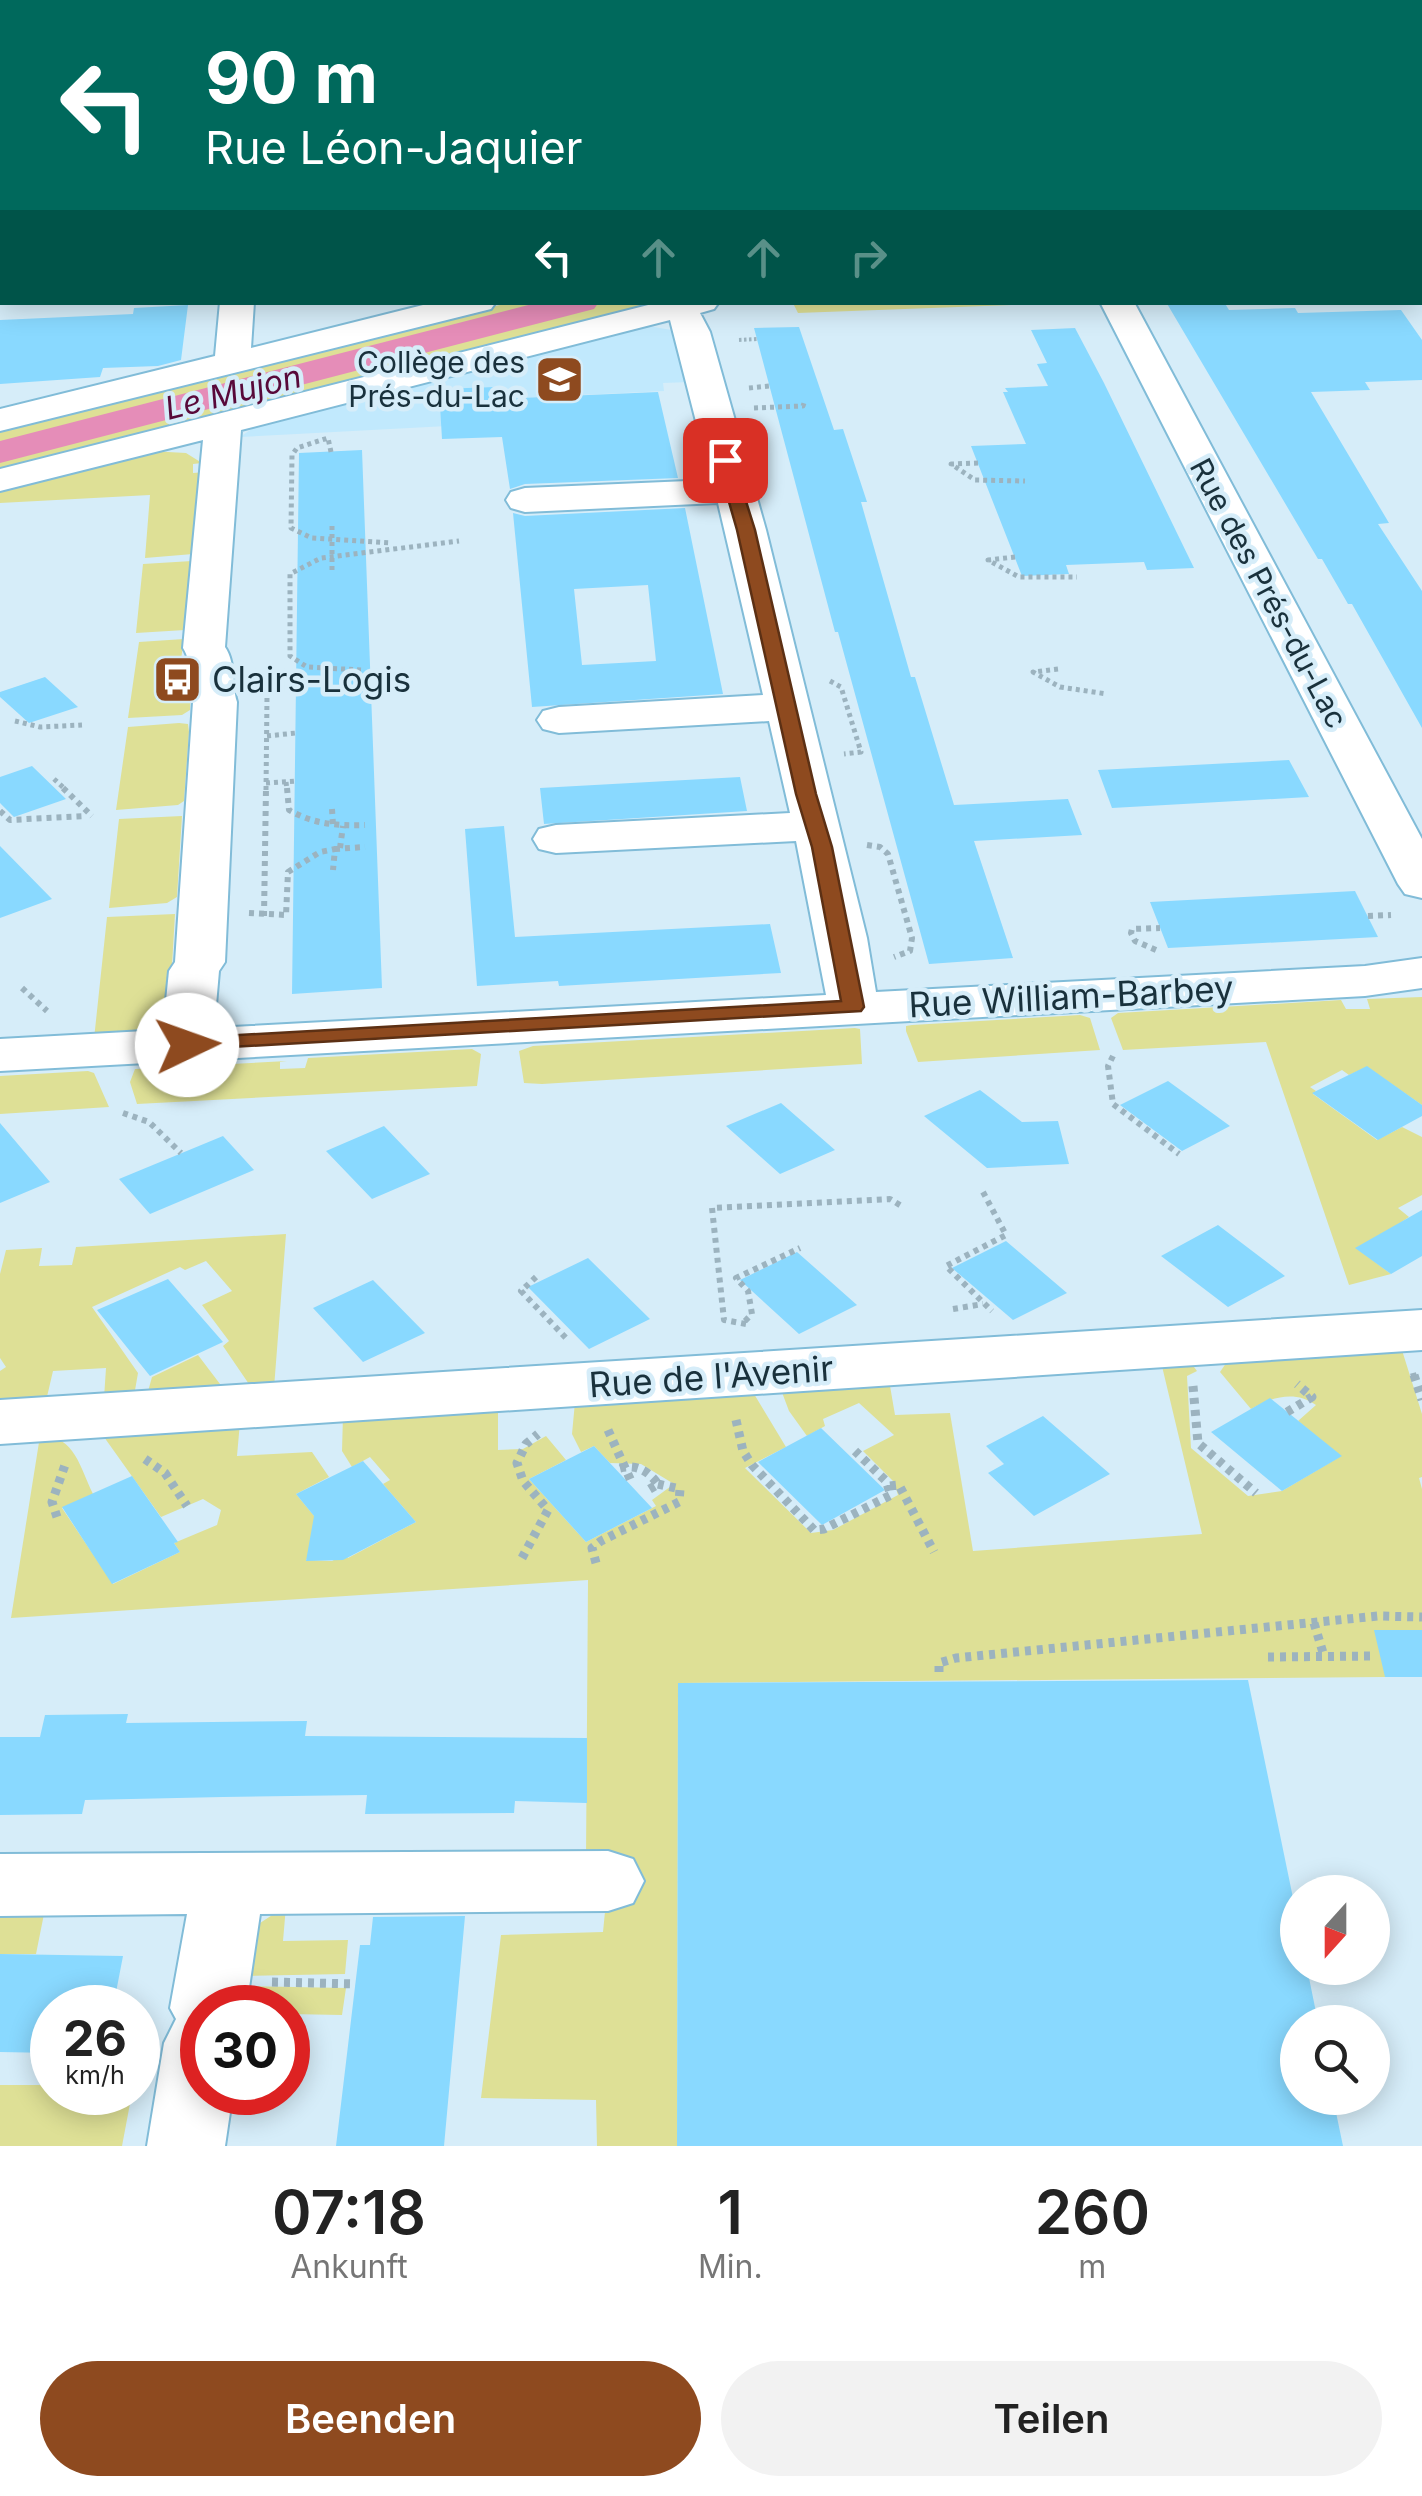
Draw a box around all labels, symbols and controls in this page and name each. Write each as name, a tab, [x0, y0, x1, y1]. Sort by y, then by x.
text: 90 m	[205, 35, 378, 120]
icon: left	[40, 40, 170, 170]
text: Rue Léon-Jaquier	[205, 120, 583, 175]
icon: left	[526, 230, 581, 285]
icon: ahead	[631, 230, 686, 285]
icon: ahead	[736, 230, 791, 285]
icon: right	[841, 230, 896, 285]
place label: Collège des Prés-du-Lac	[348, 344, 525, 414]
school or university icon: Collège des Prés-du-Lac	[534, 353, 586, 405]
water label: Le Mujon	[161, 356, 305, 428]
pin	[683, 418, 768, 503]
icon: arrive	[698, 433, 753, 488]
street label: Rue des Prés-du-Lac	[1183, 452, 1355, 734]
bus stop icon: Clairs-Logis	[151, 653, 203, 705]
place label: Clairs-Logis	[212, 658, 411, 700]
street label: Rue William-Barbey	[907, 967, 1235, 1025]
position arrow	[135, 993, 239, 1097]
street label: Rue de l'Avenir	[587, 1347, 835, 1405]
north arrow	[1280, 1875, 1390, 1985]
map controls	[1280, 1875, 1390, 2115]
speed limit sign: 30	[180, 1985, 310, 2115]
button: search	[1280, 2005, 1390, 2115]
text: 26	[63, 2008, 127, 2068]
text: km/h	[65, 2060, 125, 2090]
text: 07:18	[272, 2176, 426, 2248]
text: 1	[718, 2176, 743, 2248]
text: 260	[1035, 2176, 1150, 2248]
text: Ankunft	[290, 2247, 408, 2286]
text: Min.	[698, 2247, 763, 2286]
text: m	[1078, 2247, 1106, 2286]
button: Beenden	[40, 2361, 701, 2476]
button: Teilen	[721, 2361, 1382, 2476]

